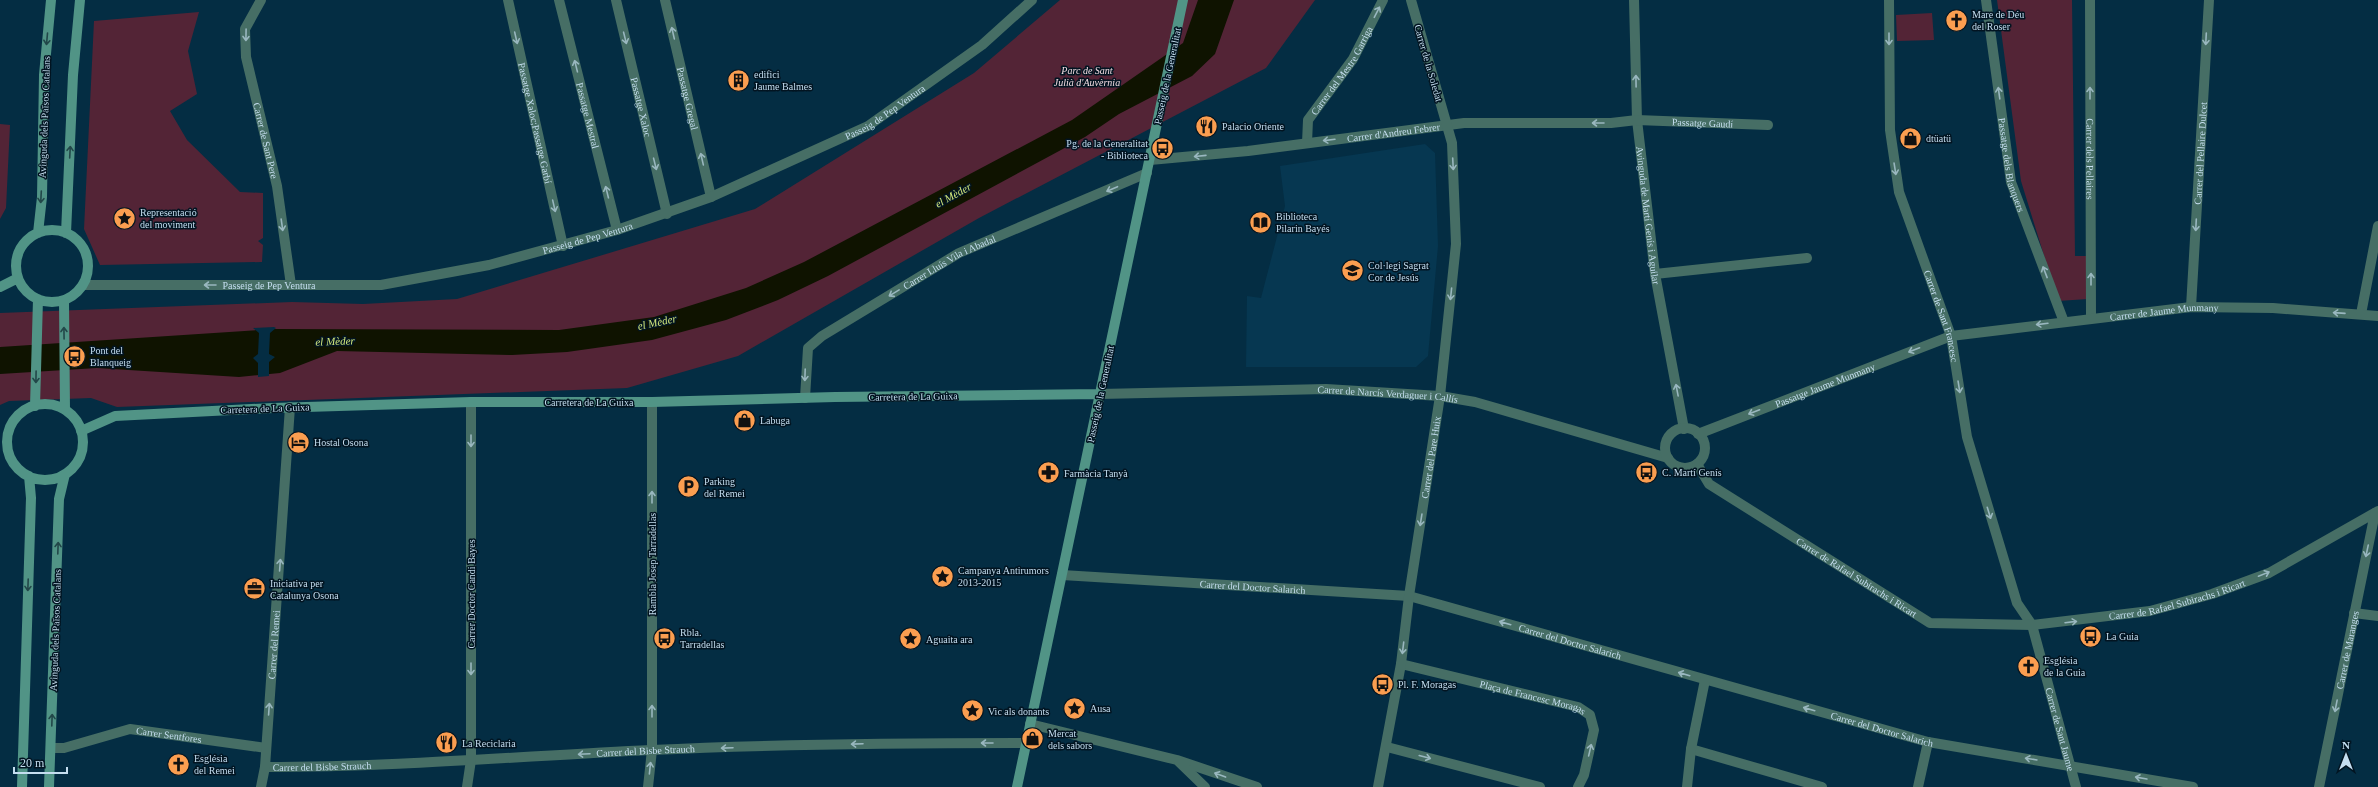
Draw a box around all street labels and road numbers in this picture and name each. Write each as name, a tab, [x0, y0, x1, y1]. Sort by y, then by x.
street label: Carrer de la Soledat	[1412, 23, 1445, 103]
street label: Carrer del Mestre Garriga	[1309, 24, 1375, 117]
street label: Passeig de la Generalitat	[1152, 27, 1183, 125]
street label: Avinguda dels Països Catalans	[37, 56, 52, 178]
street label: Passatge Xaloc;Passatge Garbí	[516, 62, 554, 185]
street label: Passatge Gregal	[675, 66, 700, 131]
street label: Passatge Xaloc	[629, 76, 654, 139]
street label: Passatge Mestral	[574, 81, 601, 150]
street label: Passeig de Pep Ventura	[843, 82, 927, 142]
street label: Carrer de Sant Pere	[251, 101, 280, 180]
street label: Carrer del Pellaire Dulcet	[2192, 102, 2209, 205]
street label: Passatge Gaudí	[1672, 116, 1734, 130]
street label: Passatge dels Blanquers	[1996, 117, 2027, 214]
street label: Carrer dels Pellaires	[2084, 118, 2096, 200]
street label: Carrer d'Andreu Febrer	[1346, 121, 1441, 144]
street label: Avinguda de Martí Genís i Aguilar	[1634, 146, 1662, 286]
street label: Passeig de Pep Ventura	[541, 220, 635, 256]
street label: Carrer Lluís Vila i Abadal	[901, 233, 998, 292]
street label: Carrer de Sant Francesc	[1922, 269, 1960, 363]
street label: Passeig de Pep Ventura	[222, 280, 316, 291]
street label: Carrer de Jaume Munmany	[2109, 302, 2219, 323]
street label: Passeig de la Generalitat	[1085, 345, 1116, 443]
street label: Passatge Jaume Munmany	[1773, 361, 1877, 410]
street label: Carrer de Narcís Verdaguer i Callís	[1317, 384, 1459, 405]
street label: Carretera de La Guixa	[868, 390, 958, 403]
street label: Carretera de La Guixa	[544, 397, 634, 408]
street label: Carretera de La Guixa	[220, 401, 310, 416]
street label: Carrer del Pare Huix	[1419, 415, 1443, 499]
street label: Rambla Josep Tarradellas	[647, 513, 658, 615]
street label: Carrer de Rafael Subirachs i Ricart	[1794, 535, 1919, 620]
street label: Carrer Doctor Candi Bayes	[466, 539, 477, 649]
street label: Avinguda dels Països Catalans	[48, 569, 63, 691]
street label: Carrer de Rafael Subirachs i Ricart	[2108, 577, 2247, 622]
street label: Carrer del Doctor Salarich	[1199, 578, 1306, 596]
street label: Carrer del Remei	[266, 610, 282, 680]
street label: Carrer de Maranges	[2334, 610, 2361, 690]
street label: Carrer del Doctor Salarich	[1517, 622, 1622, 661]
street label: Plaça de Francesc Moragas	[1479, 678, 1588, 717]
street label: Carrer de Sant Jaume	[2043, 686, 2077, 773]
street label: Carrer del Doctor Salarich	[1829, 710, 1934, 749]
street label: Carrer Sentfores	[135, 725, 202, 745]
street label: Carrer del Bisbe Strauch	[596, 743, 695, 759]
street label: Carrer del Bisbe Strauch	[273, 760, 372, 773]

